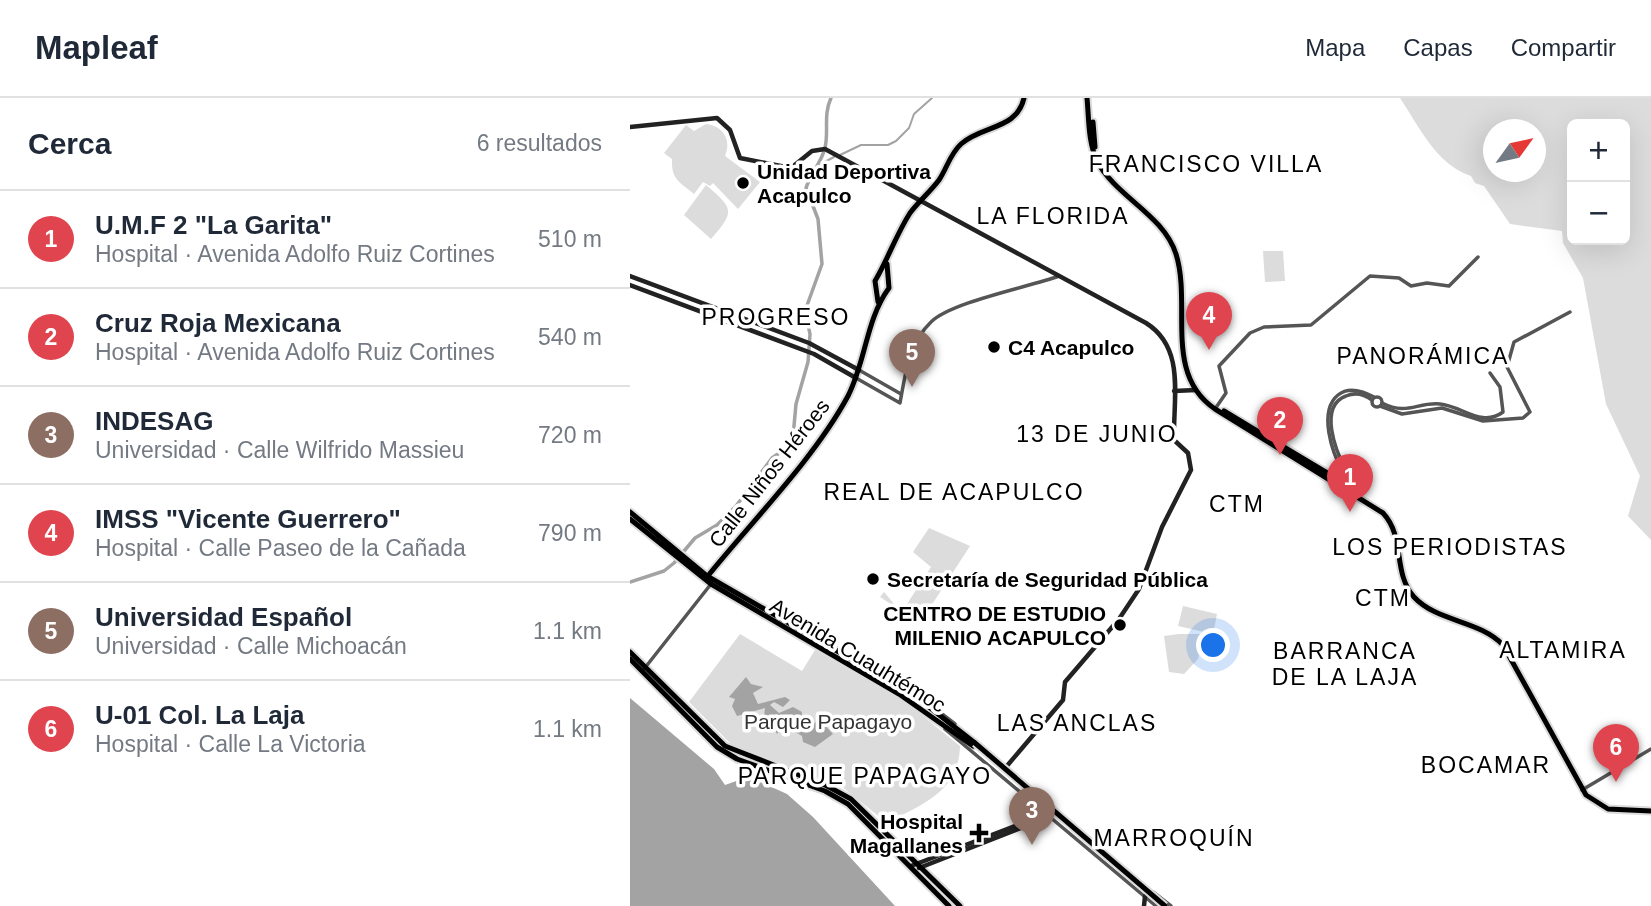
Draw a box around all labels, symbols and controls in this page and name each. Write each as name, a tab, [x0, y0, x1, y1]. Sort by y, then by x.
text: Mapleaf	[35, 29, 158, 66]
text: Mapa	[1305, 34, 1365, 61]
text: Capas	[1403, 34, 1473, 61]
text: Compartir	[1511, 34, 1616, 61]
north arrow	[1483, 119, 1546, 182]
map controls	[1567, 119, 1630, 245]
button: +	[1567, 119, 1630, 182]
text: Cerca	[28, 127, 111, 160]
text: 6 resultados	[477, 130, 602, 156]
district label: FRANCISCO VILLA	[1089, 151, 1323, 177]
place label: Unidad Deportiva Acapulco	[757, 160, 931, 207]
marker: Unidad Deportiva Acapulco	[735, 175, 751, 191]
button: −	[1567, 182, 1630, 245]
district label: LA FLORIDA	[977, 203, 1129, 229]
text: U.M.F 2 "La Garita"	[95, 210, 332, 240]
text: 1	[45, 226, 57, 252]
text: 510 m	[538, 226, 602, 252]
text: Hospital · Avenida Adolfo Ruiz Cortines	[95, 241, 495, 267]
pin: 4	[1186, 292, 1232, 350]
district label: PROGRESO	[702, 304, 850, 330]
text: Cruz Roja Mexicana	[95, 308, 341, 338]
text: 2	[45, 324, 57, 350]
text: 540 m	[538, 324, 602, 350]
pin: 5	[889, 329, 935, 387]
place label: C4 Acapulco	[1008, 336, 1134, 359]
text: Hospital · Avenida Adolfo Ruiz Cortines	[95, 339, 495, 365]
marker: C4 Acapulco	[986, 339, 1002, 355]
district label: PANORÁMICA	[1337, 343, 1509, 369]
street label: Calle Niños Héroes	[704, 395, 834, 551]
pin: 2	[1257, 397, 1303, 455]
text: INDESAG	[95, 406, 213, 436]
district label: 13 DE JUNIO	[1016, 421, 1178, 447]
text: 3	[45, 422, 57, 448]
text: 720 m	[538, 422, 602, 448]
text: Universidad · Calle Wilfrido Massieu	[95, 437, 464, 463]
pin: 1	[1327, 454, 1373, 512]
district label: REAL DE ACAPULCO	[823, 479, 1085, 505]
district label: CTM	[1209, 491, 1265, 517]
text: IMSS "Vicente Guerrero"	[95, 504, 401, 534]
text: 4	[45, 520, 57, 546]
text: 790 m	[538, 520, 602, 546]
district label: LOS PERIODISTAS	[1332, 534, 1568, 560]
text: Hospital · Calle Paseo de la Cañada	[95, 535, 466, 561]
place label: Secretaría de Seguridad Pública	[887, 568, 1208, 591]
marker: Secretaría de Seguridad Pública	[865, 571, 881, 587]
district label: CTM	[1355, 585, 1411, 611]
street label: Avenida Cuauhtémoc	[766, 594, 950, 716]
text: Universidad Español	[95, 602, 352, 632]
place label: CENTRO DE ESTUDIO MILENIO ACAPULCO	[883, 602, 1106, 649]
marker: CENTRO DE ESTUDIO MILENIO ACAPULCO	[1112, 617, 1128, 633]
text: 5	[45, 618, 57, 644]
text: 1.1 km	[533, 618, 602, 644]
your location	[1196, 628, 1230, 662]
text: Universidad · Calle Michoacán	[95, 633, 407, 659]
district label: ALTAMIRA	[1499, 637, 1627, 663]
district label: BARRANCA DE LA LAJA	[1272, 638, 1418, 690]
text: U-01 Col. La Laja	[95, 700, 305, 730]
park label: Parque Papagayo	[744, 710, 912, 733]
district label: LAS ANCLAS	[997, 710, 1157, 736]
text: 6	[45, 716, 57, 742]
text: 1.1 km	[533, 716, 602, 742]
pin: 6	[1593, 724, 1639, 782]
text: Hospital · Calle La Victoria	[95, 731, 366, 757]
district label: BOCAMAR	[1421, 752, 1551, 778]
district label: PARQUE PAPAGAYO	[738, 763, 992, 789]
pin: 3	[1009, 787, 1055, 845]
place label: Hospital Magallanes	[850, 810, 963, 857]
marker: Hospital Magallanes	[969, 823, 989, 843]
district label: MARROQUÍN	[1093, 825, 1255, 851]

